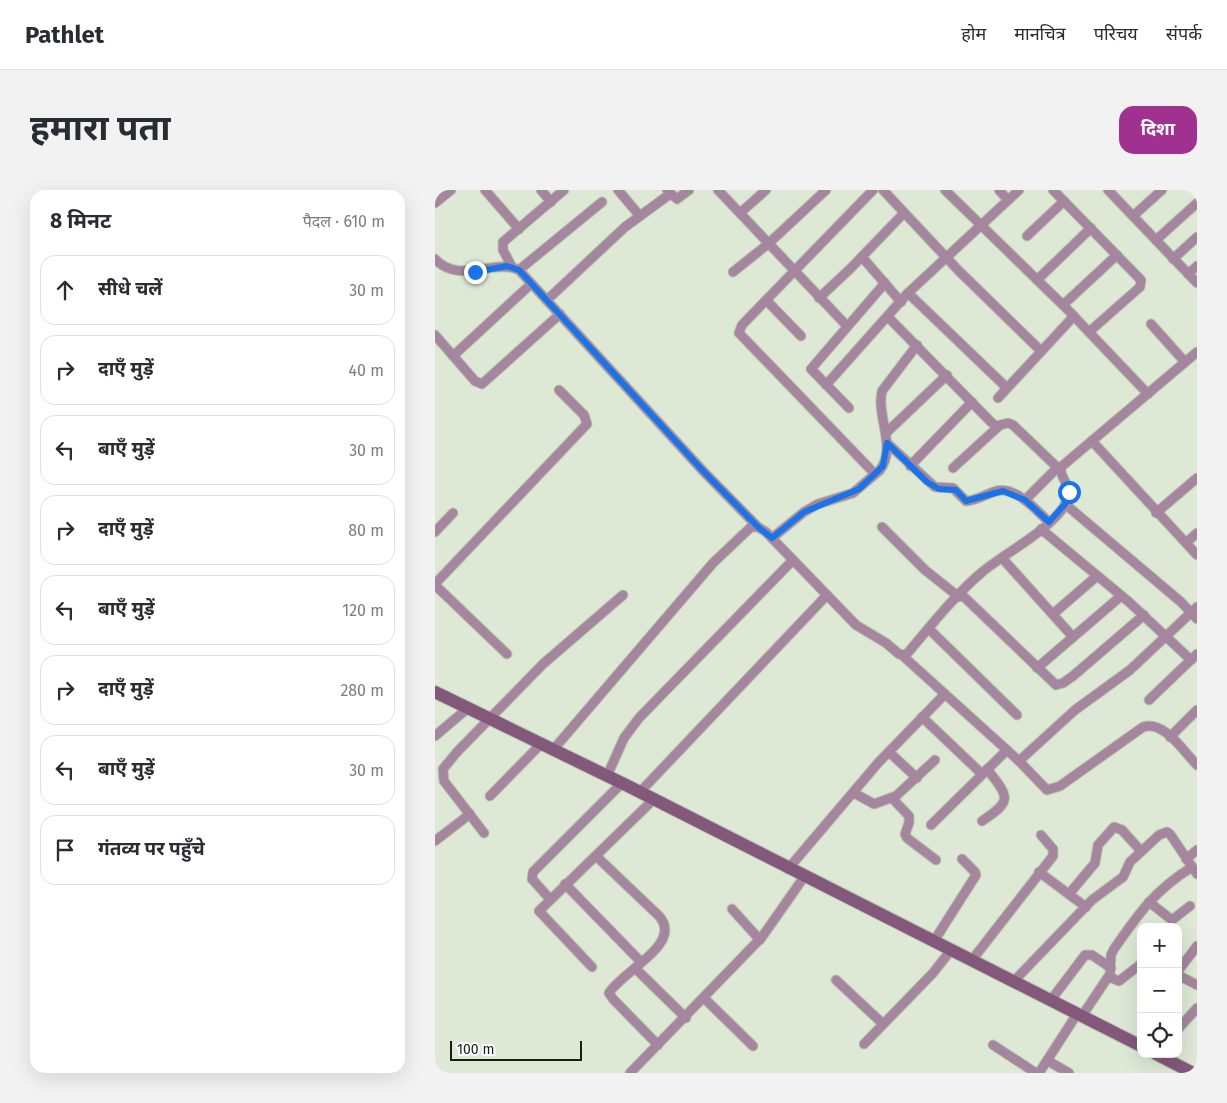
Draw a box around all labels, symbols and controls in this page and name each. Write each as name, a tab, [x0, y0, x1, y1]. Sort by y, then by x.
text: Pathlet	[25, 21, 104, 49]
text: होम	[961, 23, 986, 45]
text: मानचित्र	[1014, 23, 1066, 45]
text: परिचय	[1094, 23, 1138, 45]
text: संपर्क	[1166, 23, 1202, 45]
button: दिशा	[1119, 106, 1197, 154]
text: हमारा पता	[30, 107, 170, 149]
text: 8 मिनट	[50, 208, 111, 234]
text: पैदल · 610 m	[303, 212, 385, 231]
route end	[464, 261, 487, 284]
icon: ahead	[51, 276, 79, 304]
text: सीधे चलें	[98, 277, 162, 300]
text: 30 m	[349, 281, 384, 300]
icon: right	[51, 356, 79, 384]
text: दाएँ मुड़ें	[98, 357, 154, 380]
text: 40 m	[349, 361, 384, 380]
icon: left	[51, 436, 79, 464]
text: बाएँ मुड़ें	[98, 437, 155, 460]
text: 30 m	[349, 441, 384, 460]
route start	[1058, 481, 1081, 504]
icon: right	[51, 516, 79, 544]
text: दाएँ मुड़ें	[98, 517, 154, 540]
text: 80 m	[348, 521, 384, 540]
icon: left	[51, 596, 79, 624]
text: बाएँ मुड़ें	[98, 597, 155, 620]
text: 120 m	[342, 601, 384, 620]
icon: right	[51, 676, 79, 704]
text: दाएँ मुड़ें	[98, 677, 154, 700]
text: 280 m	[340, 681, 384, 700]
icon: left	[51, 756, 79, 784]
text: बाएँ मुड़ें	[98, 757, 155, 780]
text: 30 m	[349, 761, 384, 780]
icon: arrive	[51, 836, 79, 864]
text: गंतव्य पर पहुँचे	[98, 837, 205, 860]
map controls	[1137, 923, 1182, 1058]
button: +	[1137, 923, 1182, 968]
button: −	[1137, 968, 1182, 1013]
button: locate	[1137, 1013, 1182, 1058]
scale bar	[450, 1038, 583, 1061]
text: 100 m	[457, 1041, 494, 1058]

